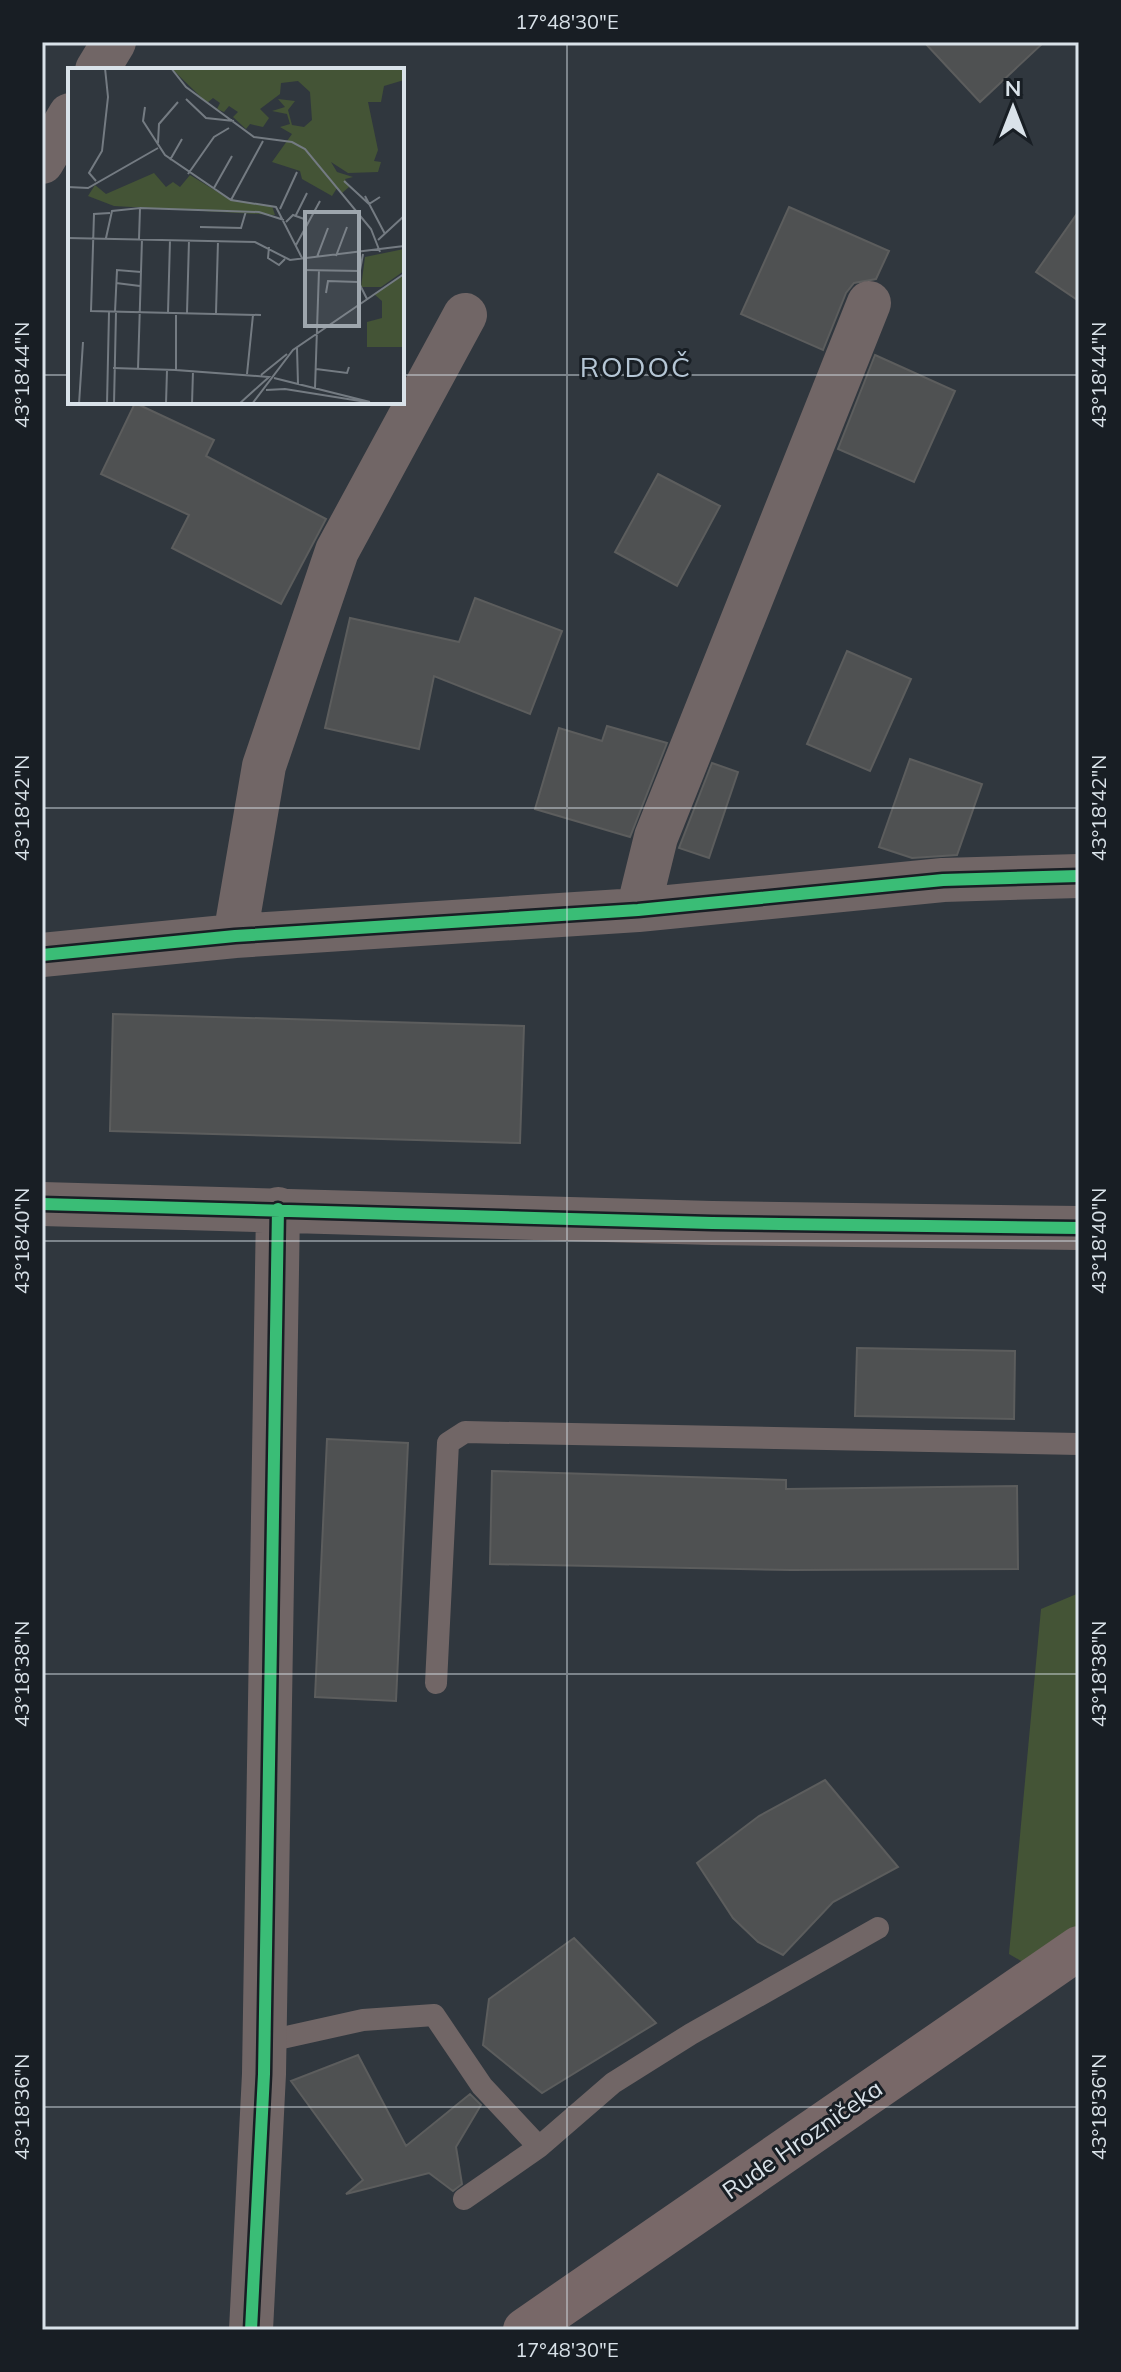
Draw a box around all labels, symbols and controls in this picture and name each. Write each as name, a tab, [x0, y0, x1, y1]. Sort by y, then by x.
text: 17°48'30"E	[515, 9, 619, 34]
inset map	[68, 68, 404, 404]
north arrow	[973, 68, 1053, 148]
text: N	[1005, 74, 1021, 102]
text: 43°18'44"N	[9, 322, 34, 428]
text: 43°18'44"N	[1086, 322, 1111, 428]
district label: RODOČ	[580, 349, 692, 384]
text: 43°18'42"N	[9, 755, 34, 861]
text: 43°18'42"N	[1086, 755, 1111, 861]
text: 43°18'40"N	[9, 1188, 34, 1294]
text: 43°18'40"N	[1086, 1188, 1111, 1294]
text: 43°18'38"N	[9, 1621, 34, 1727]
text: 43°18'38"N	[1086, 1621, 1111, 1727]
text: 43°18'36"N	[9, 2054, 34, 2160]
text: 43°18'36"N	[1086, 2054, 1111, 2160]
street label: Rude Hrozničeka	[716, 2073, 888, 2205]
text: 17°48'30"E	[515, 2337, 619, 2362]

